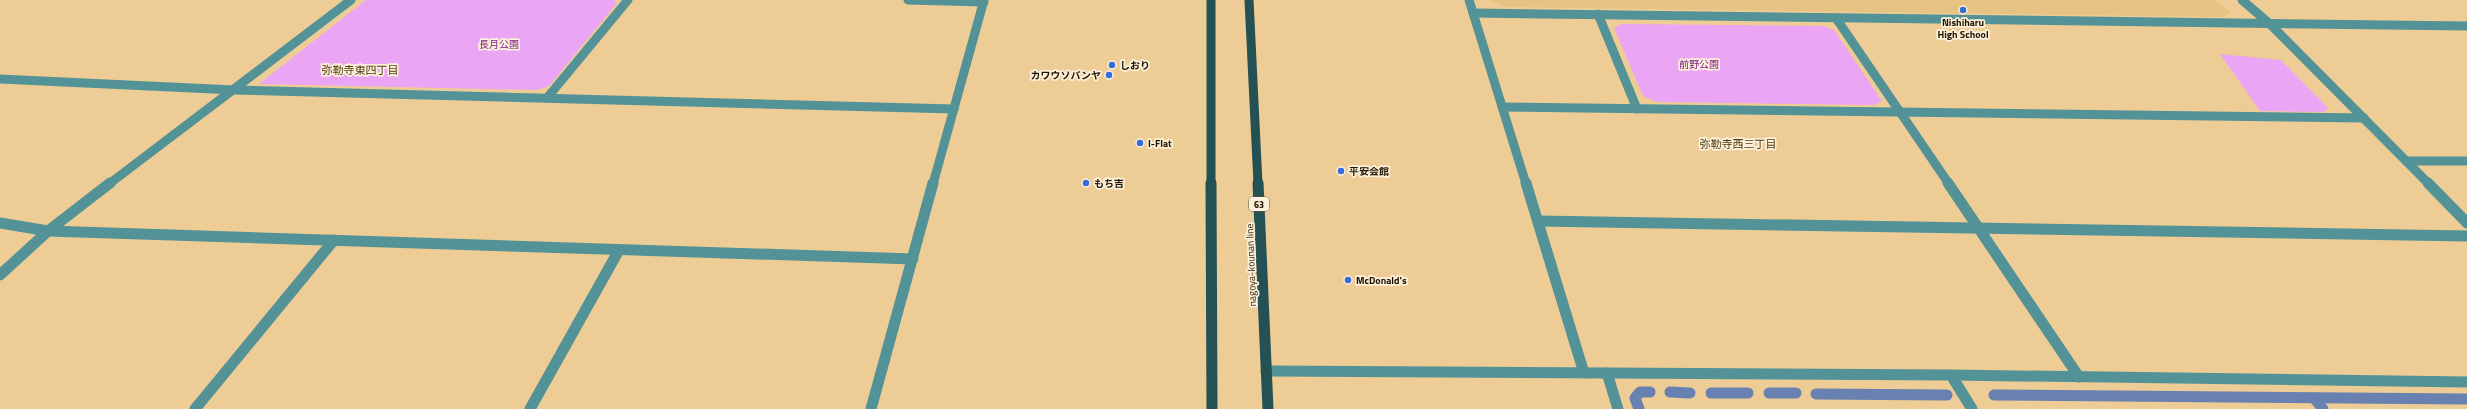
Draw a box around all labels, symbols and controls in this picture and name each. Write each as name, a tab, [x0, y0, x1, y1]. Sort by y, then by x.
marker: Nishiharu High School	[1958, 5, 1968, 15]
place label: Nishiharu High School	[1937, 15, 1989, 42]
park label: 長月公園	[479, 37, 519, 52]
park label: 前野公園	[1679, 57, 1719, 72]
place label: しおり	[1120, 58, 1150, 73]
marker: しおり	[1107, 60, 1117, 70]
district label: 弥勒寺東四丁目	[322, 62, 399, 78]
place label: カワウソパンヤ	[1031, 68, 1101, 83]
marker: カワウソパンヤ	[1104, 70, 1114, 80]
place label: I-Flat	[1148, 136, 1172, 151]
district label: 弥勒寺西三丁目	[1700, 136, 1777, 152]
marker: I-Flat	[1135, 138, 1145, 148]
place label: 平安会館	[1349, 164, 1389, 179]
marker: 平安会館	[1336, 166, 1346, 176]
place label: もち吉	[1094, 176, 1124, 191]
marker: もち吉	[1081, 178, 1091, 188]
road number: 63	[1249, 197, 1269, 211]
street label: nagoya-kounan line	[1242, 223, 1260, 307]
place label: McDonald's	[1356, 273, 1407, 288]
marker: McDonald's	[1343, 275, 1353, 285]

